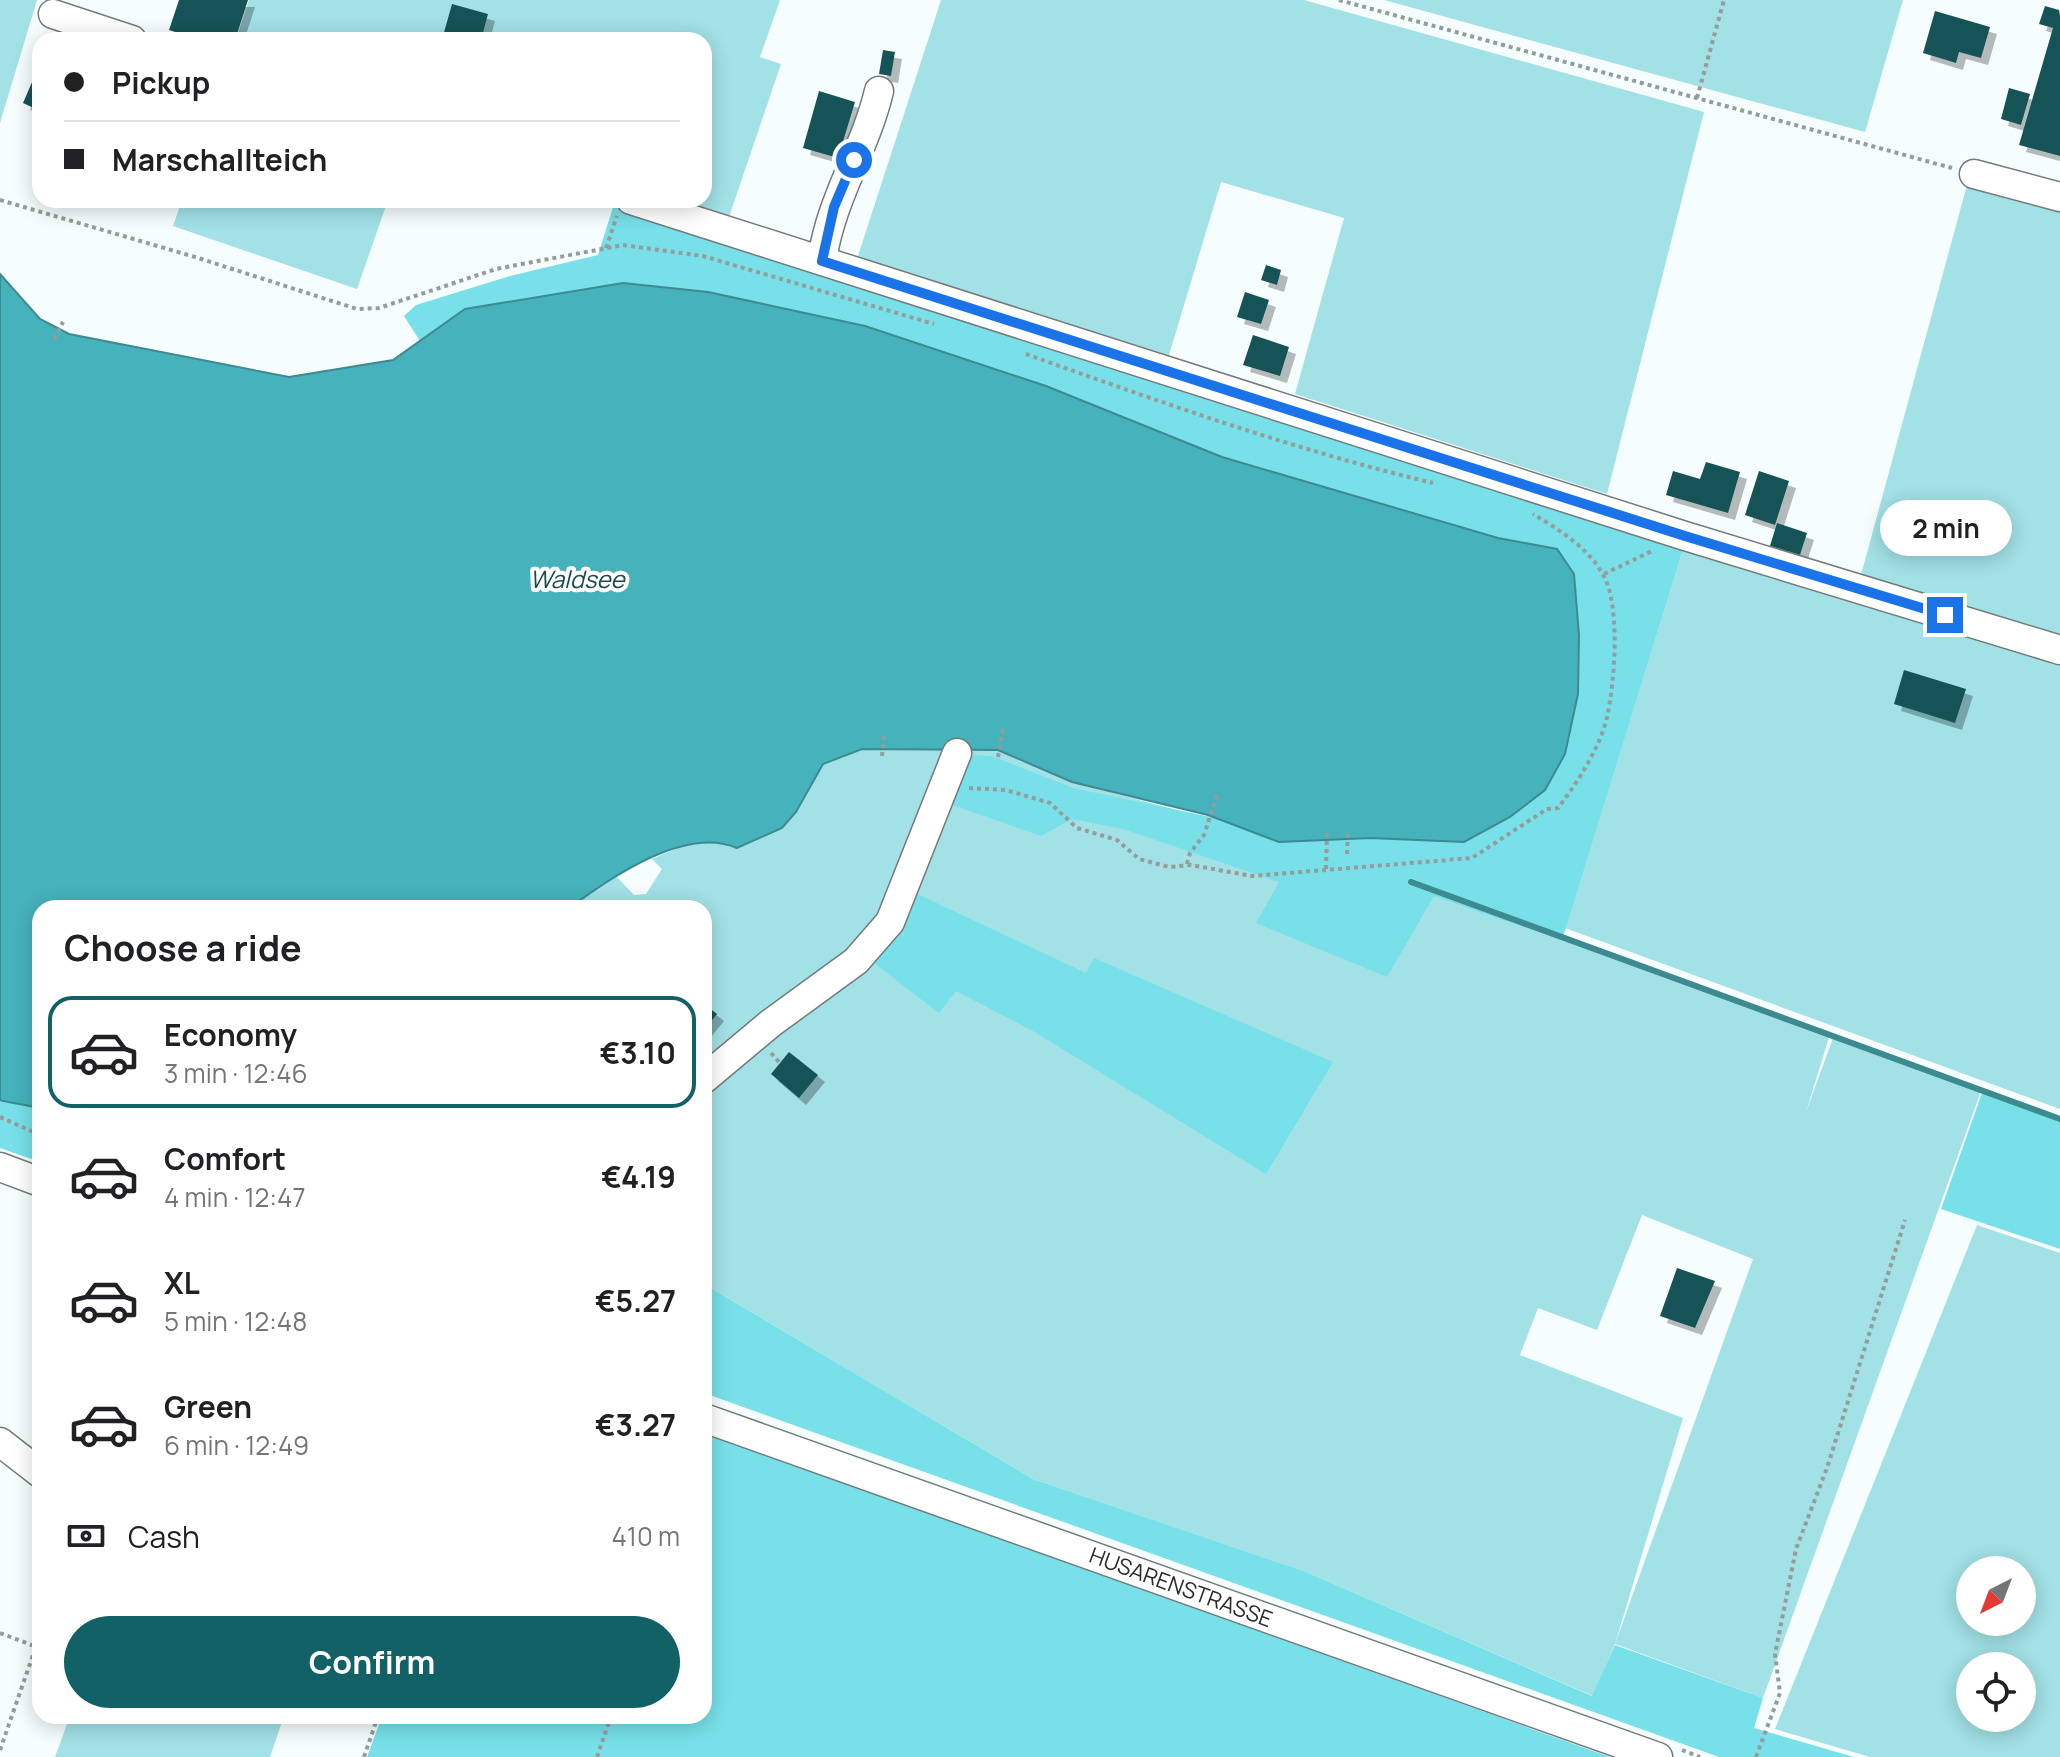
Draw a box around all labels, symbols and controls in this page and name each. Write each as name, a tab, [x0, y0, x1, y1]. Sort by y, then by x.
text: Pickup	[112, 62, 210, 103]
text: Marschallteich	[112, 139, 327, 180]
route start	[836, 142, 872, 178]
callout: 2 min	[1879, 499, 2011, 555]
text: 2 min	[1912, 510, 1980, 546]
water label: Waldsee	[529, 562, 627, 595]
route end	[1927, 597, 1963, 633]
text: Choose a ride	[64, 923, 302, 972]
text: Economy	[164, 1014, 297, 1055]
icon: car	[68, 1016, 140, 1088]
text: €3.10	[600, 1032, 676, 1073]
text: 3 min · 12:46	[164, 1055, 308, 1091]
text: Comfort	[164, 1138, 286, 1179]
icon: car	[68, 1140, 140, 1212]
text: €4.19	[601, 1156, 676, 1197]
text: 4 min · 12:47	[164, 1179, 306, 1215]
text: XL	[164, 1262, 200, 1303]
icon: car	[68, 1264, 140, 1336]
text: €5.27	[595, 1280, 676, 1321]
text: 5 min · 12:48	[164, 1303, 307, 1339]
text: Green	[164, 1386, 252, 1427]
icon: car	[68, 1388, 140, 1460]
text: €3.27	[595, 1404, 676, 1445]
text: 6 min · 12:49	[164, 1427, 309, 1463]
icon: cash	[64, 1514, 108, 1558]
text: Cash	[128, 1516, 200, 1557]
text: 410 m	[611, 1518, 680, 1554]
street label: HUSARENSTRASSE	[1085, 1540, 1277, 1634]
north arrow	[1956, 1556, 2036, 1636]
map controls	[1956, 1556, 2036, 1732]
button: Confirm	[64, 1616, 680, 1708]
button: locate	[1956, 1652, 2036, 1732]

